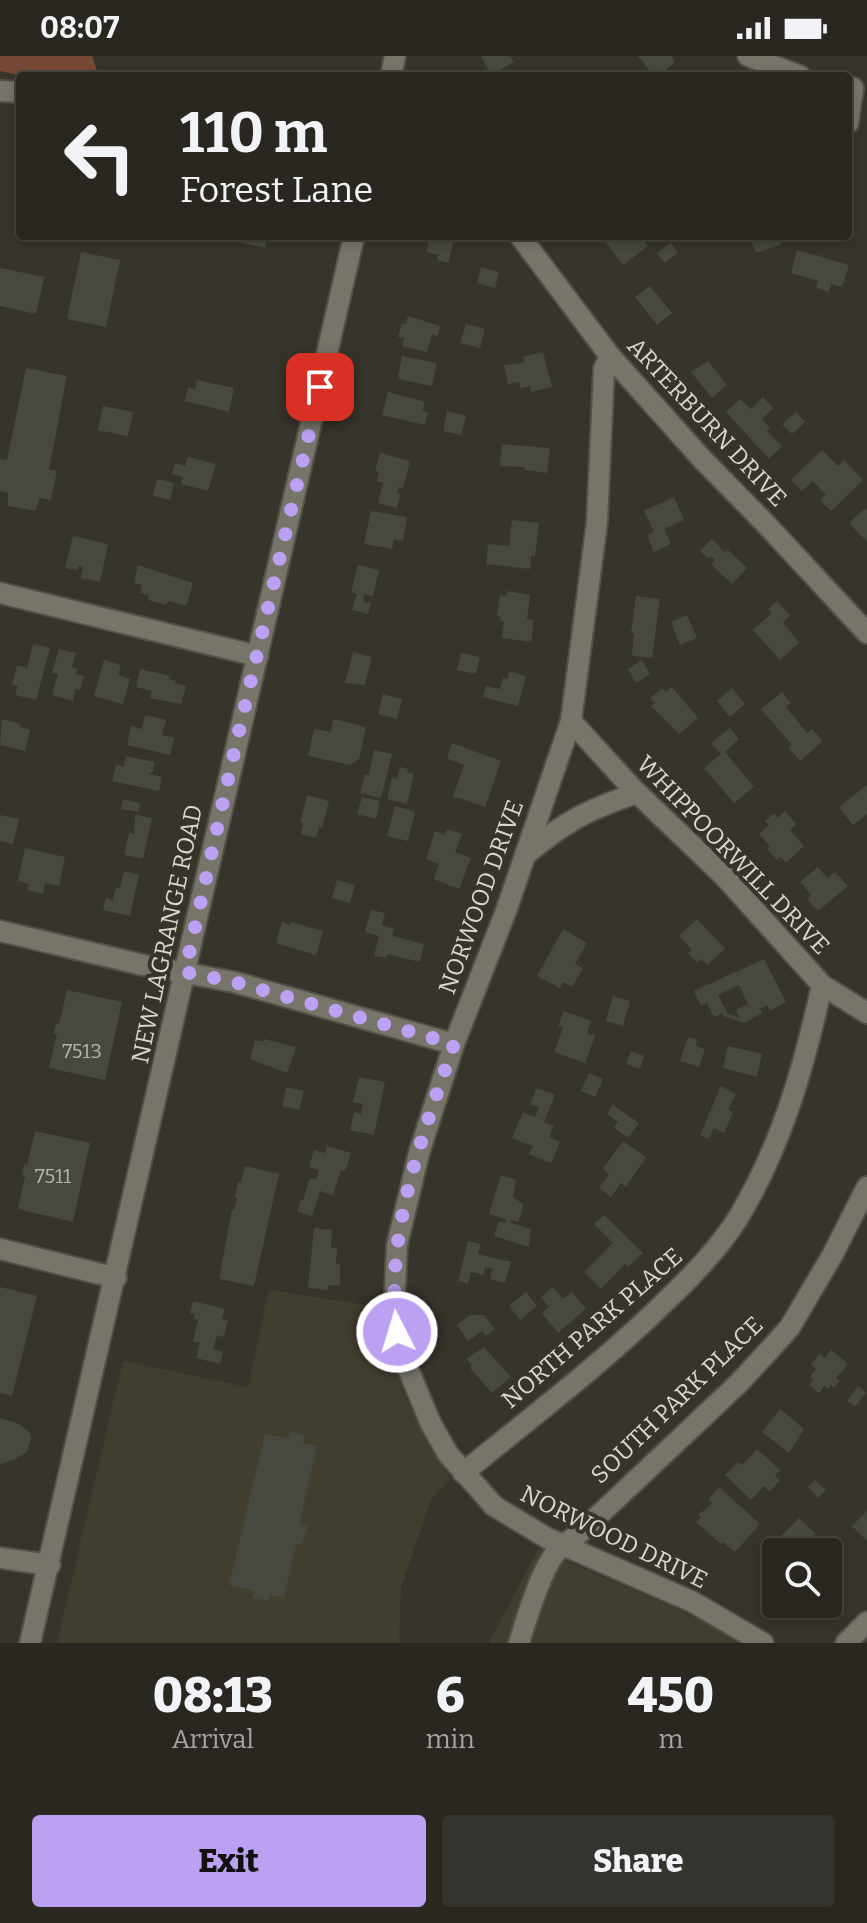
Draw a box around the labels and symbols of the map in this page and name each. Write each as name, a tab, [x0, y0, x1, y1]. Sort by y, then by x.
street label: ARTERBURN DRIVE	[622, 332, 792, 512]
pin	[286, 353, 354, 421]
street label: WHIPPOORWILL DRIVE	[631, 750, 835, 960]
street label: NORWOOD DRIVE	[433, 796, 529, 998]
street label: NEW LAGRANGE ROAD	[126, 802, 208, 1066]
house number: 7513	[62, 1039, 102, 1063]
house number: 7511	[35, 1164, 71, 1188]
street label: NORTH PARK PLACE	[496, 1242, 688, 1414]
position arrow	[355, 1290, 439, 1374]
street label: SOUTH PARK PLACE	[585, 1311, 769, 1489]
street label: NORWOOD DRIVE	[516, 1480, 712, 1594]

